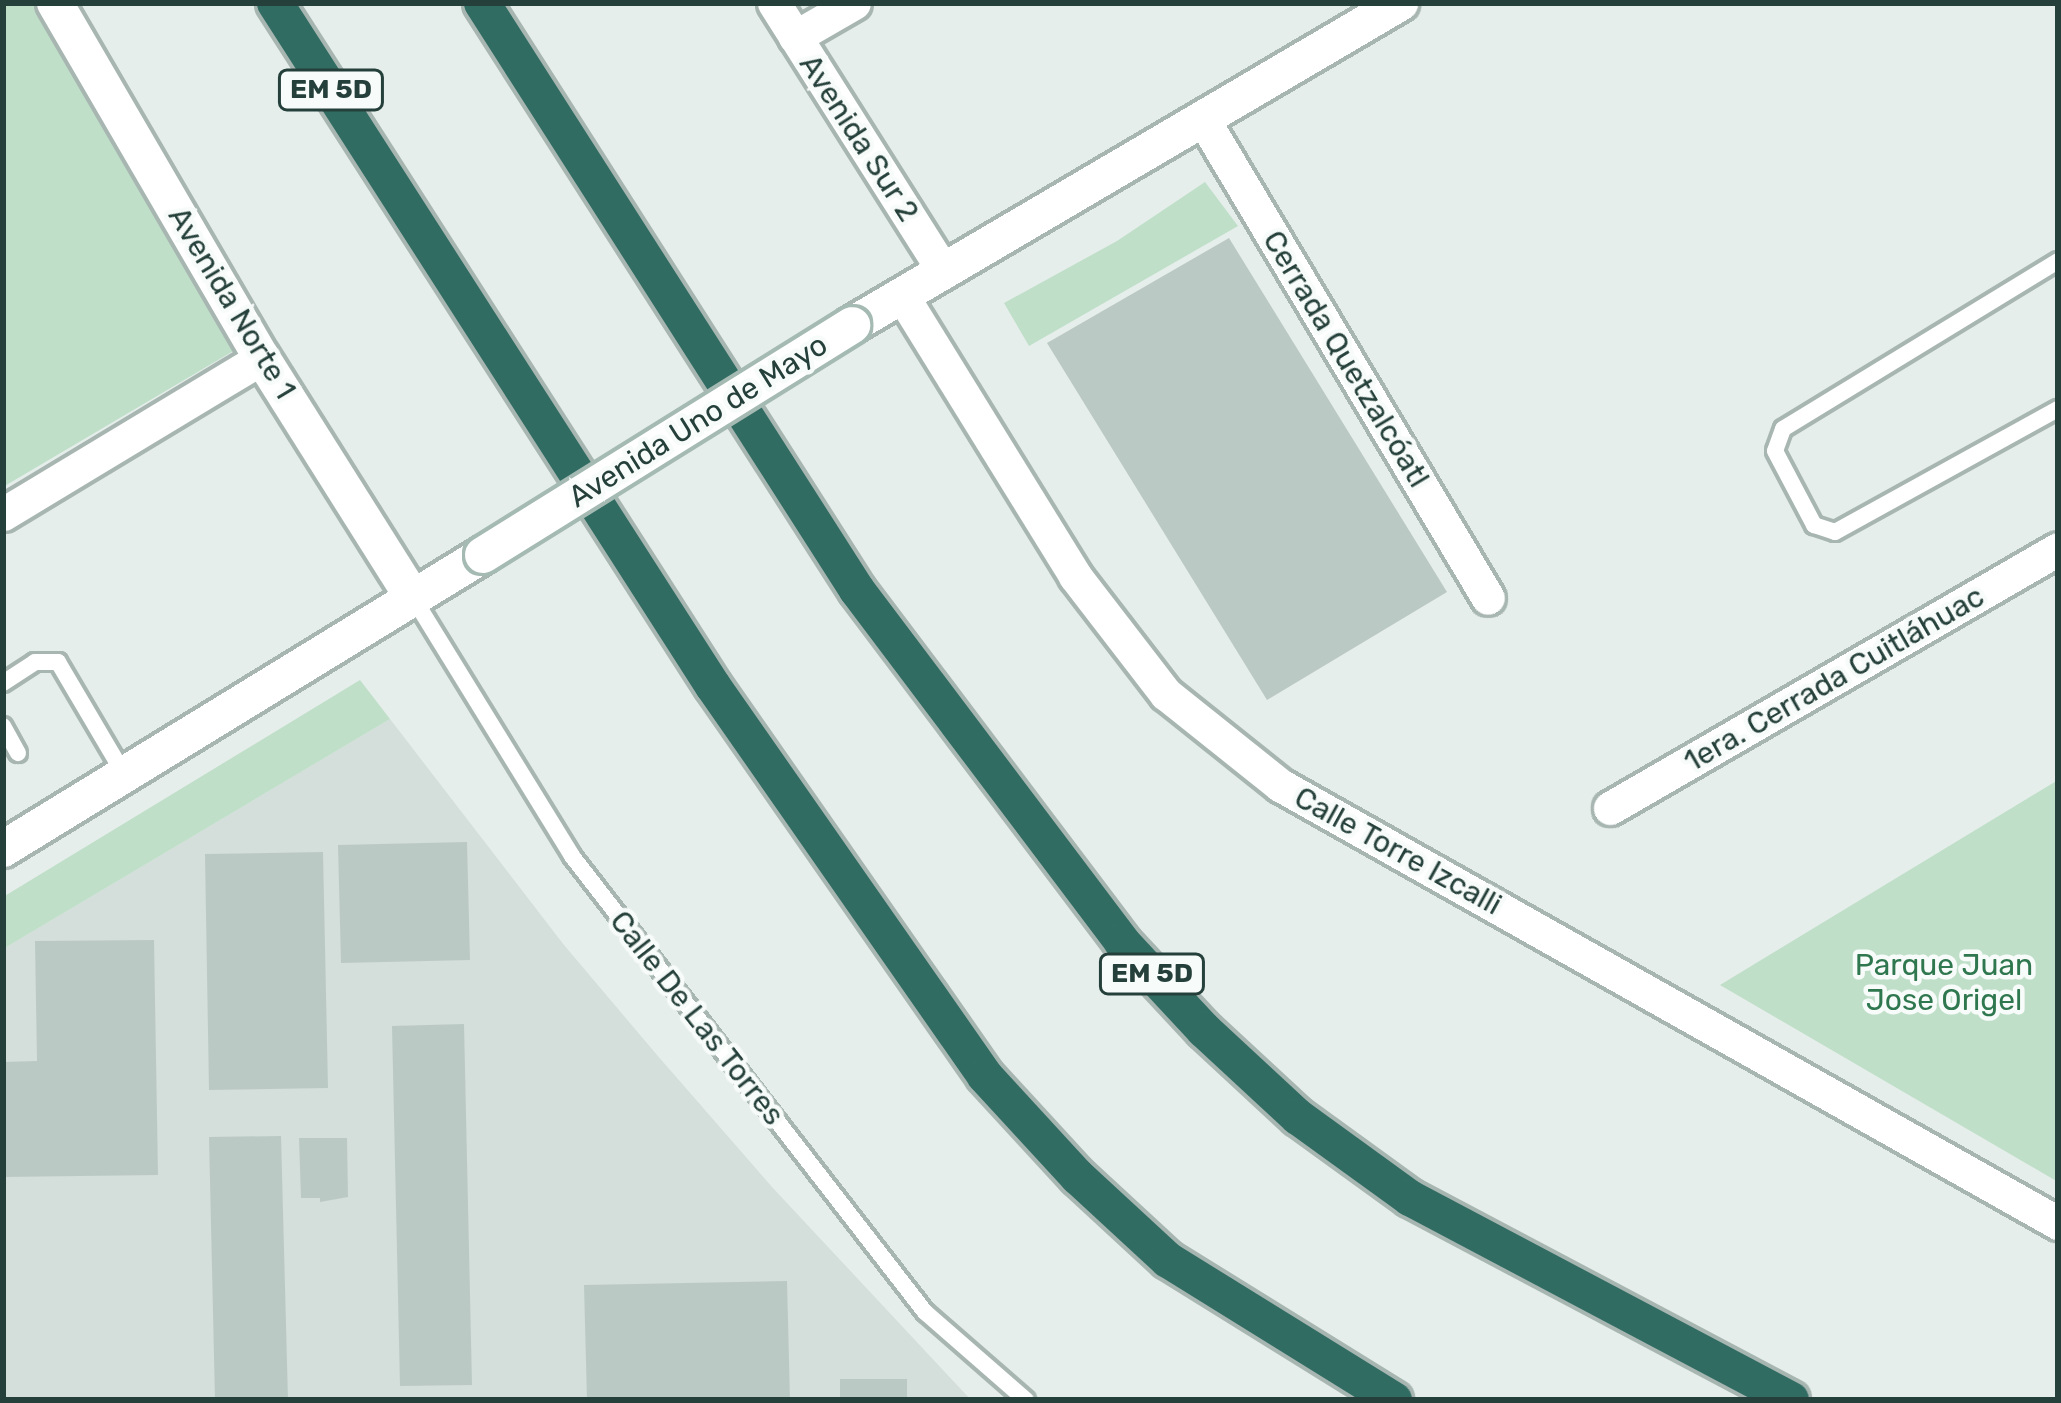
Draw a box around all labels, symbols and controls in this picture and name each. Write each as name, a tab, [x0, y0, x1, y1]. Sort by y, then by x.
street label: Avenida Sur 2	[792, 48, 926, 228]
road number: EM 5D	[277, 69, 385, 111]
street label: Avenida Norte 1	[161, 201, 303, 405]
street label: Cerrada Quetzalcóatl	[1255, 224, 1437, 494]
street label: Avenida Uno de Mayo	[562, 327, 834, 515]
street label: 1era. Cerrada Cuitláhuac	[1678, 578, 1990, 780]
street label: Calle Torre Izcalli	[1288, 779, 1508, 923]
street label: Calle De Las Torres	[602, 903, 792, 1133]
park label: Parque Juan Jose Origel	[1855, 947, 2033, 1018]
road number: EM 5D	[1098, 953, 1206, 995]

